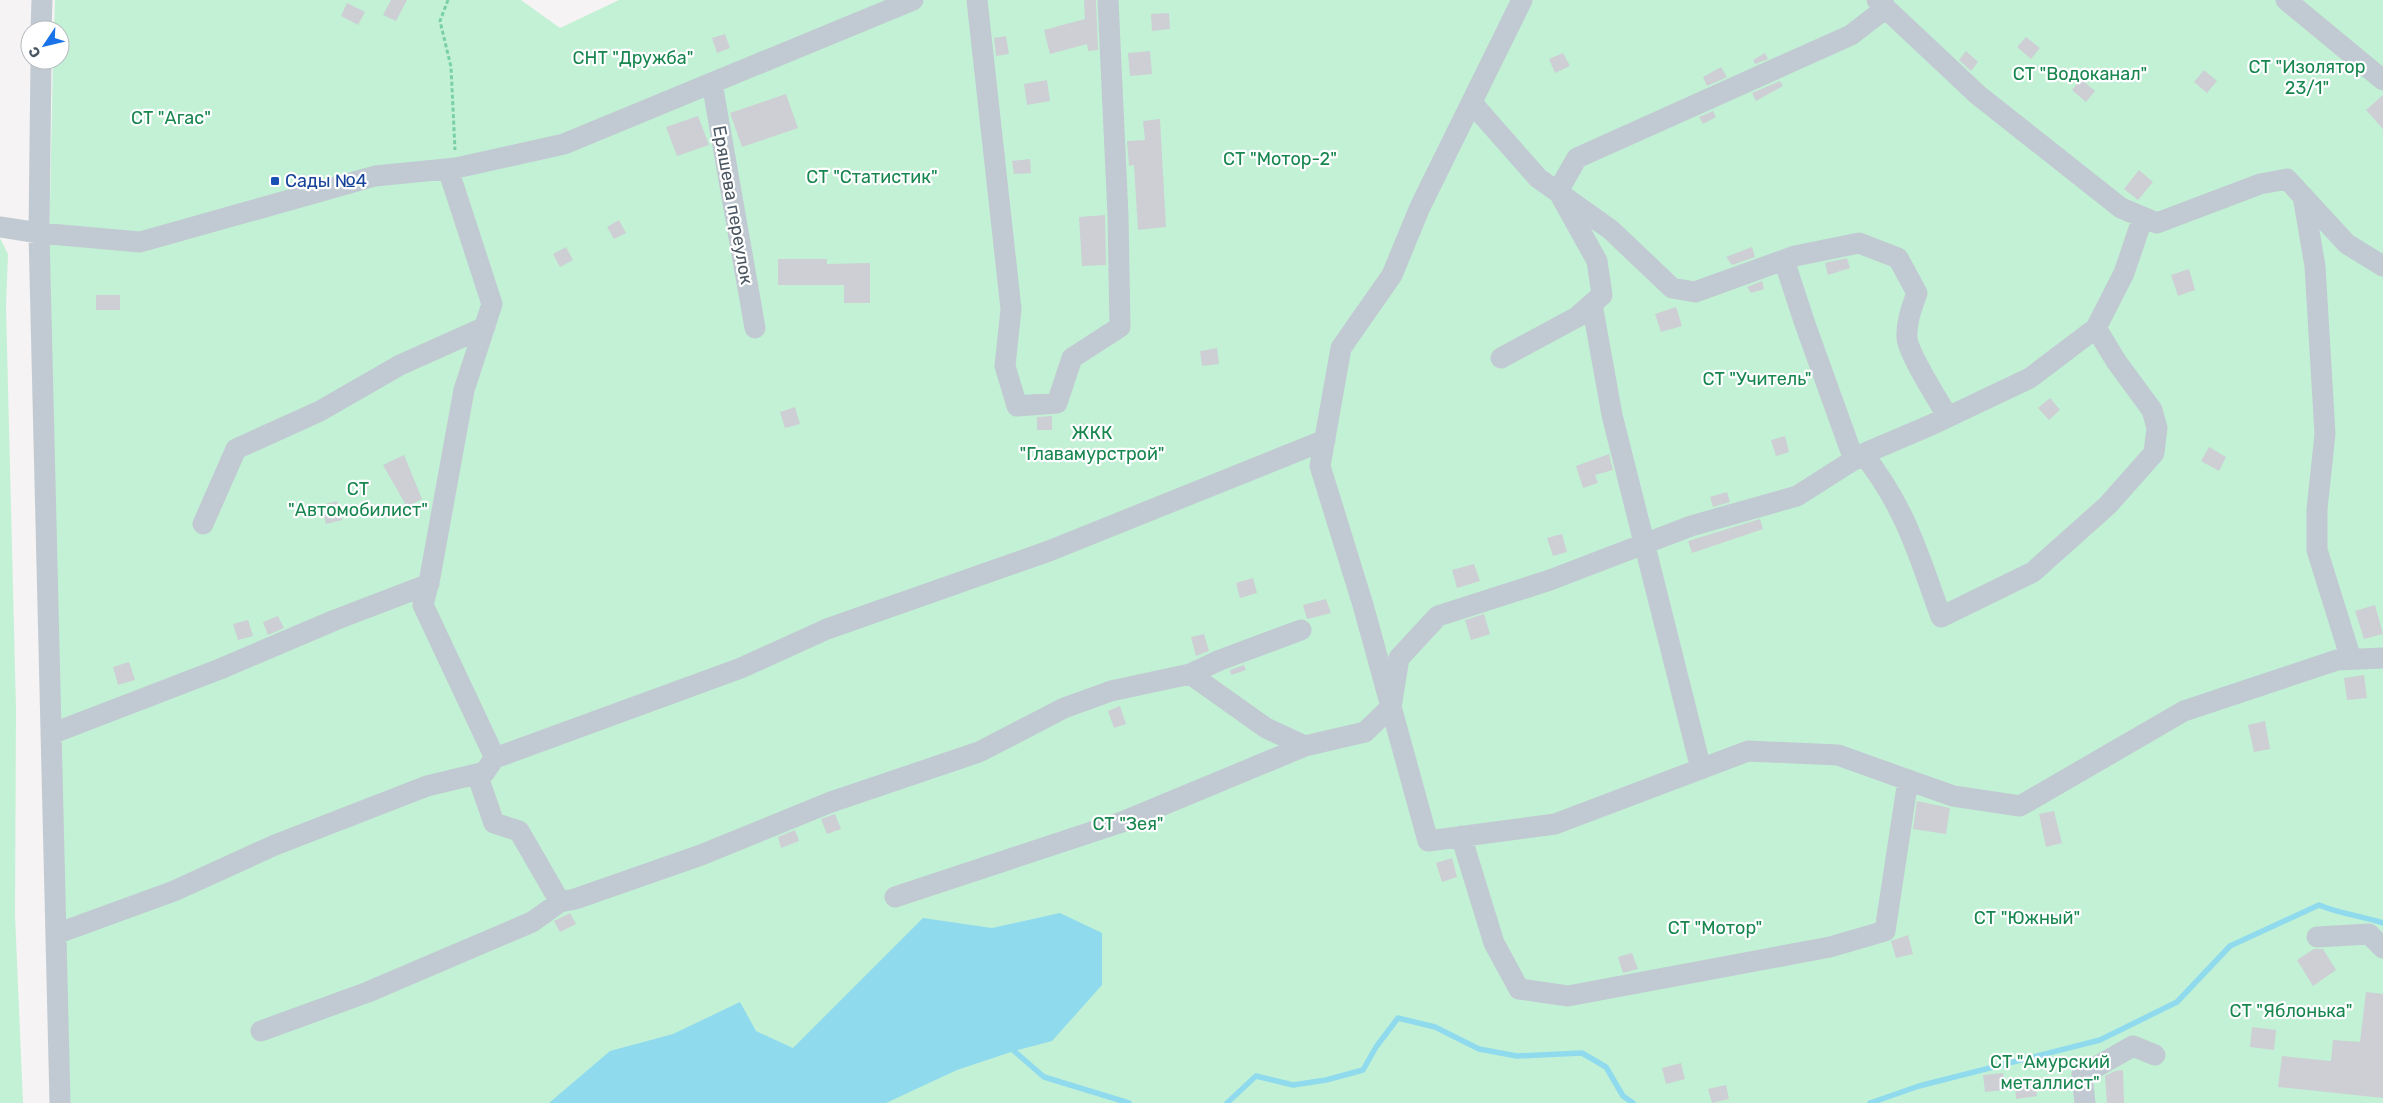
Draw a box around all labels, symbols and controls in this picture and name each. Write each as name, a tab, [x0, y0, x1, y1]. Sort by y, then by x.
north arrow	[20, 20, 70, 70]
text: С	[25, 43, 45, 61]
park label: СНТ "Дружба"	[573, 47, 693, 69]
park label: СТ "Изолятор 23/1"	[2249, 56, 2365, 99]
park label: СТ "Водоканал"	[2013, 63, 2147, 85]
park label: СТ "Агас"	[131, 107, 211, 129]
street label: Еряшева переулок	[708, 124, 758, 287]
park label: СТ "Мотор-2"	[1223, 148, 1337, 170]
park label: СТ "Статистик"	[806, 166, 938, 188]
place label: Сады №4	[285, 170, 367, 192]
marker: Сады №4	[269, 175, 281, 187]
park label: СТ "Учитель"	[1702, 368, 1812, 390]
park label: ЖКК "Главамурстрой"	[1019, 422, 1165, 465]
park label: СТ "Автомобилист"	[288, 478, 428, 521]
park label: СТ "Зея"	[1092, 813, 1164, 835]
park label: СТ "Южный"	[1974, 907, 2080, 929]
park label: СТ "Мотор"	[1668, 917, 1762, 939]
park label: СТ "Яблонька"	[2230, 1000, 2352, 1022]
park label: СТ "Амурский металлист"	[1990, 1051, 2110, 1094]

